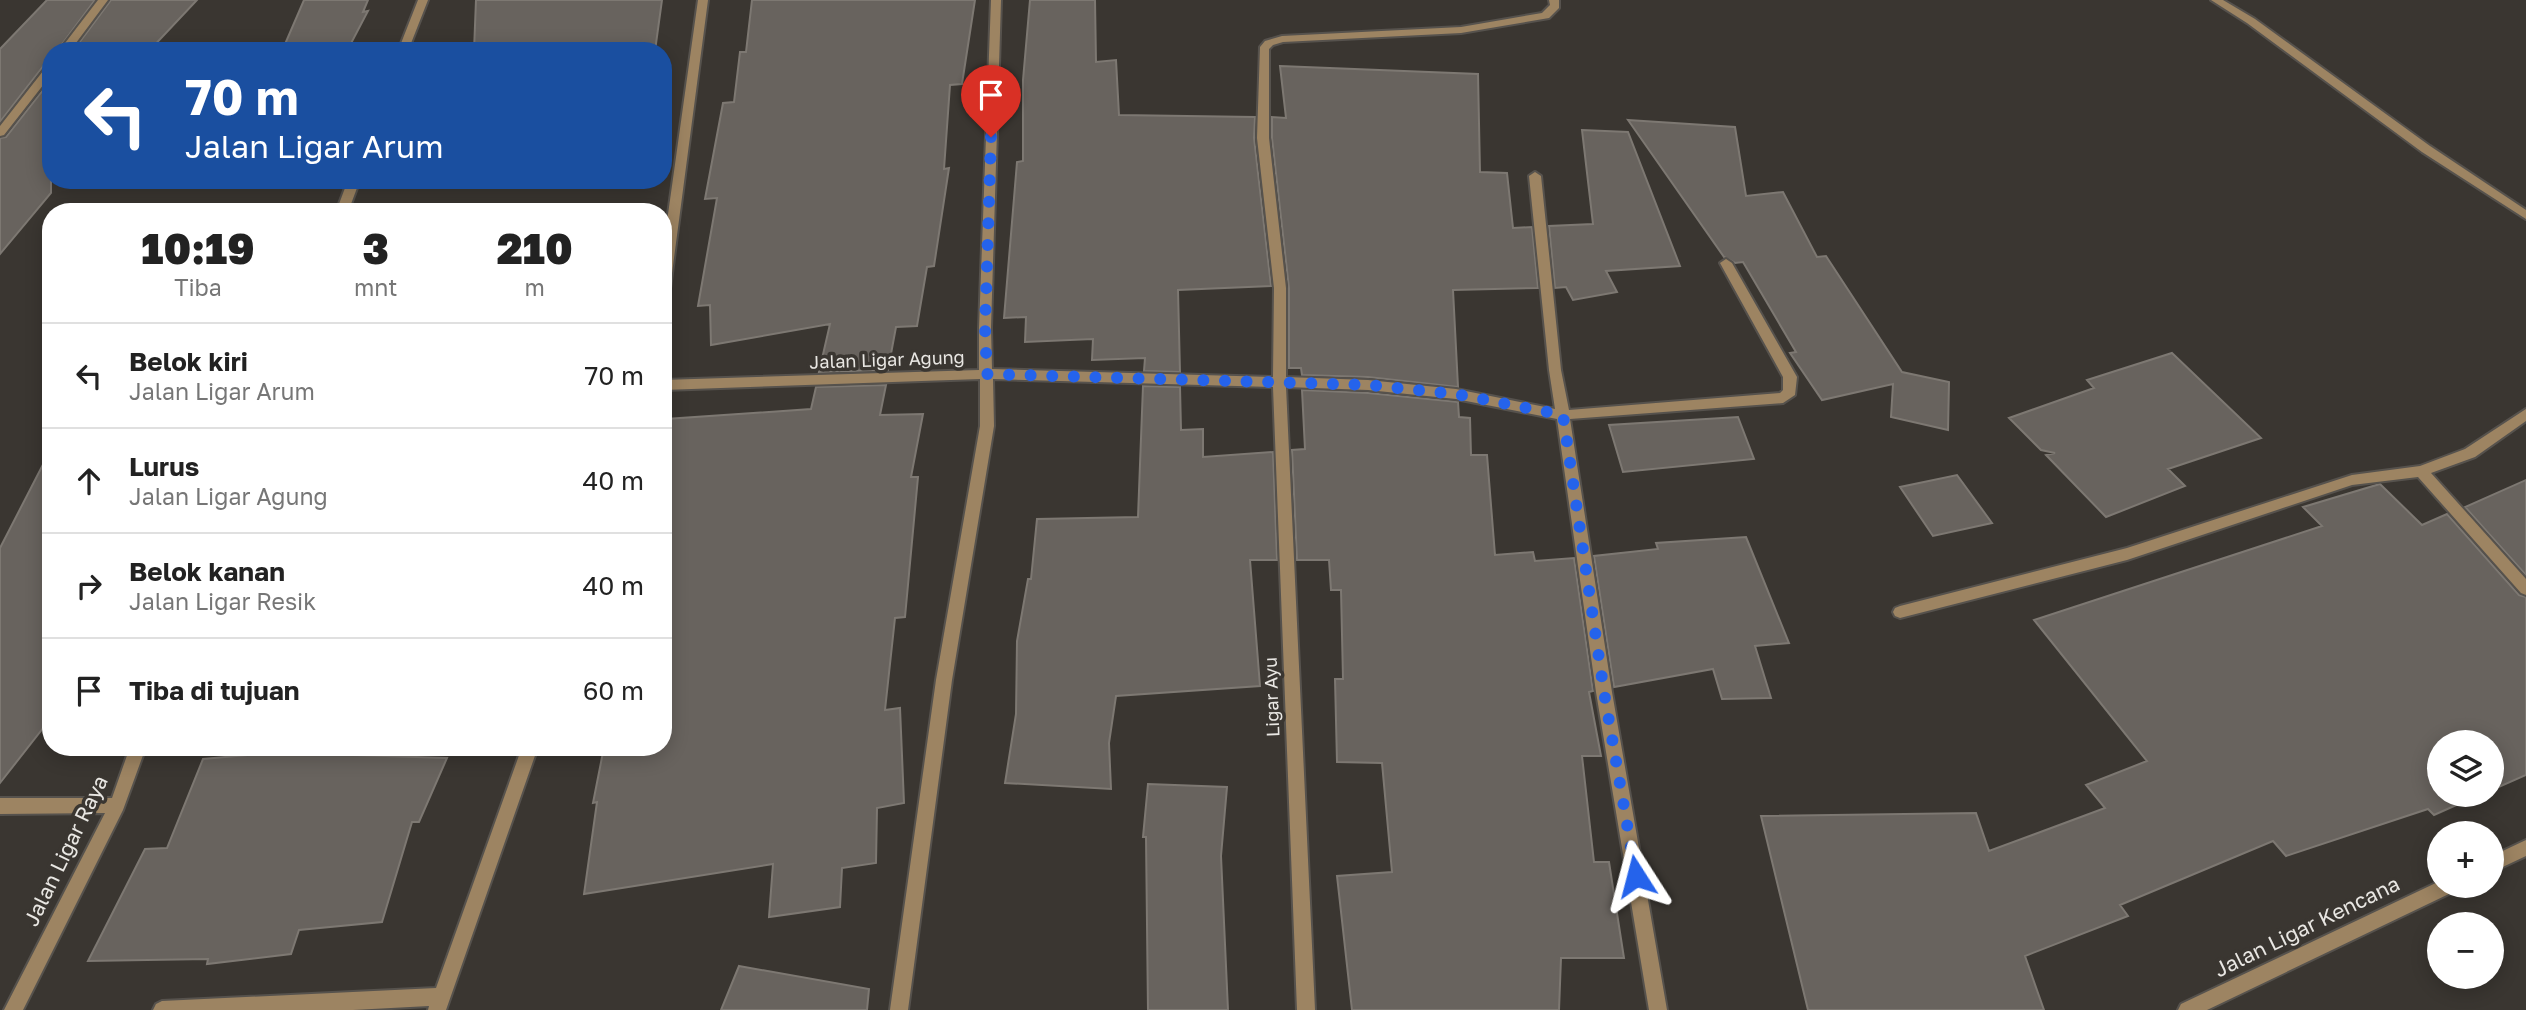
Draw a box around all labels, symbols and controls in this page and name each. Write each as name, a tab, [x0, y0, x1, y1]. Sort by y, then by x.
pin	[961, 65, 1021, 137]
text: 70 m	[185, 67, 299, 126]
icon: left	[70, 70, 161, 161]
icon: arrive	[972, 76, 1010, 114]
text: Jalan Ligar Arum	[185, 127, 444, 165]
text: 10:19	[141, 223, 255, 273]
text: 3	[362, 223, 389, 273]
text: 210	[497, 223, 573, 273]
text: Tiba	[174, 273, 222, 301]
text: mnt	[354, 273, 397, 301]
text: m	[524, 273, 545, 301]
street label: Jalan Ligar Agung	[809, 345, 965, 373]
text: Belok kiri	[129, 346, 248, 377]
icon: left	[70, 357, 108, 395]
text: 70 m	[585, 360, 644, 391]
text: Jalan Ligar Arum	[129, 377, 315, 405]
text: Lurus	[129, 451, 199, 482]
icon: ahead	[70, 462, 108, 500]
text: 40 m	[583, 465, 644, 496]
text: Jalan Ligar Agung	[129, 482, 328, 510]
text: Belok kanan	[129, 556, 285, 587]
icon: right	[70, 567, 108, 605]
text: 40 m	[583, 570, 644, 601]
text: Jalan Ligar Resik	[129, 587, 316, 615]
street label: Ligar Ayu	[1259, 657, 1283, 737]
icon: arrive	[70, 672, 108, 710]
text: Tiba di tujuan	[129, 675, 299, 706]
text: 60 m	[583, 675, 644, 706]
map controls	[2427, 730, 2504, 989]
button: layers	[2427, 730, 2504, 807]
street label: Jalan Ligar Raya	[17, 771, 113, 930]
button: +	[2427, 821, 2504, 898]
position arrow	[1599, 839, 1673, 913]
street label: Jalan Ligar Kencana	[2209, 870, 2404, 982]
button: −	[2427, 912, 2504, 989]

